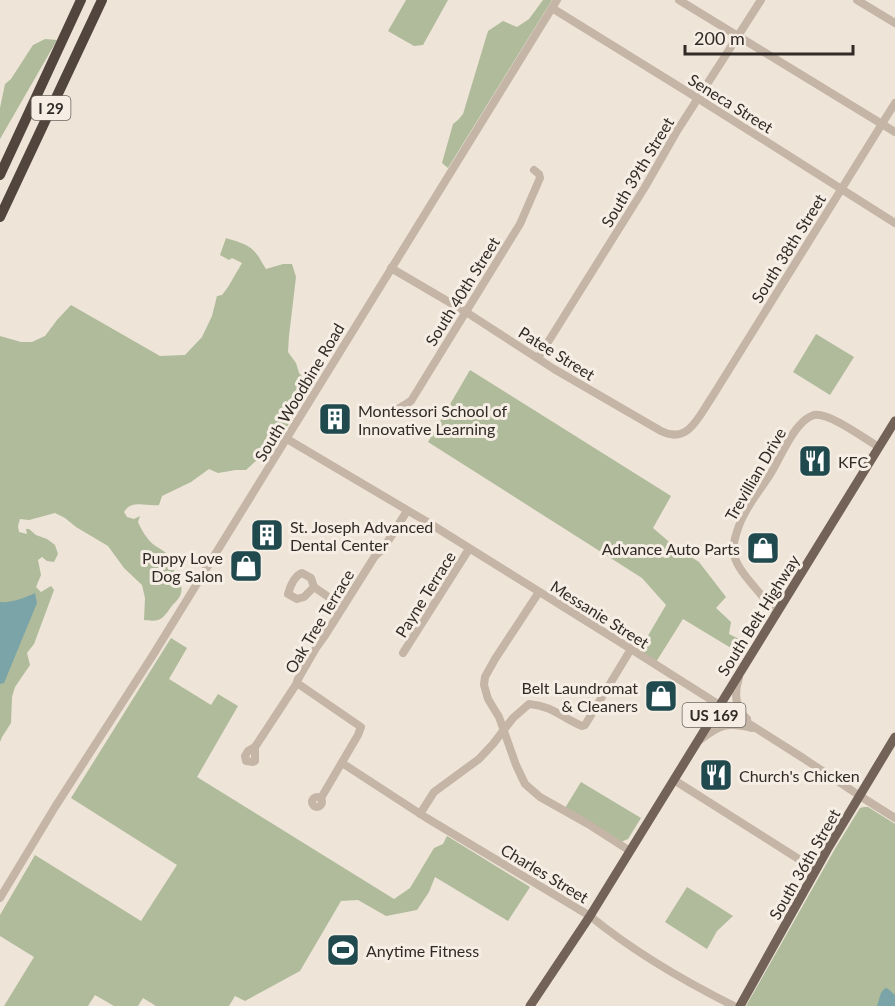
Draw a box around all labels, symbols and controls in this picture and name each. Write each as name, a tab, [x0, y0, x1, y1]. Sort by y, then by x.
scale bar	[685, 18, 853, 56]
text: 200 m	[694, 27, 745, 49]
street label: Seneca Street	[685, 69, 777, 137]
road number: I 29	[32, 96, 70, 120]
street label: South 39th Street	[597, 113, 677, 230]
street label: South 38th Street	[747, 190, 829, 306]
street label: South 40th Street	[421, 233, 503, 349]
street label: South Woodbine Road	[250, 320, 348, 464]
street label: Patee Street	[515, 322, 599, 384]
building icon: Montessori School of Innovative Learning	[317, 401, 353, 437]
place label: Montessori School of Innovative Learning	[358, 401, 507, 438]
street label: Trevillian Drive	[721, 424, 789, 524]
restaurant icon: KFC	[797, 443, 833, 479]
place label: KFC	[838, 452, 869, 471]
building icon: St. Joseph Advanced Dental Center	[249, 517, 285, 553]
place label: St. Joseph Advanced Dental Center	[290, 517, 433, 554]
shop icon: Advance Auto Parts	[745, 530, 781, 566]
place label: Advance Auto Parts	[602, 539, 740, 558]
place label: Puppy Love Dog Salon	[142, 548, 223, 585]
shop icon: Puppy Love Dog Salon	[228, 548, 264, 584]
street label: Payne Terrace	[391, 548, 459, 640]
street label: South Belt Highway	[713, 550, 803, 679]
street label: Oak Tree Terrace	[281, 566, 357, 676]
street label: Messanie Street	[547, 576, 653, 652]
place label: Belt Laundromat & Cleaners	[521, 678, 638, 715]
shop icon: Belt Laundromat & Cleaners	[643, 678, 679, 714]
road number: US 169	[682, 703, 746, 727]
restaurant icon: Church's Chicken	[698, 757, 734, 793]
place label: Church's Chicken	[739, 766, 860, 785]
street label: South 36th Street	[765, 805, 844, 923]
street label: Charles Street	[498, 839, 592, 907]
sports icon: Anytime Fitness	[325, 932, 361, 968]
place label: Anytime Fitness	[366, 941, 479, 960]

